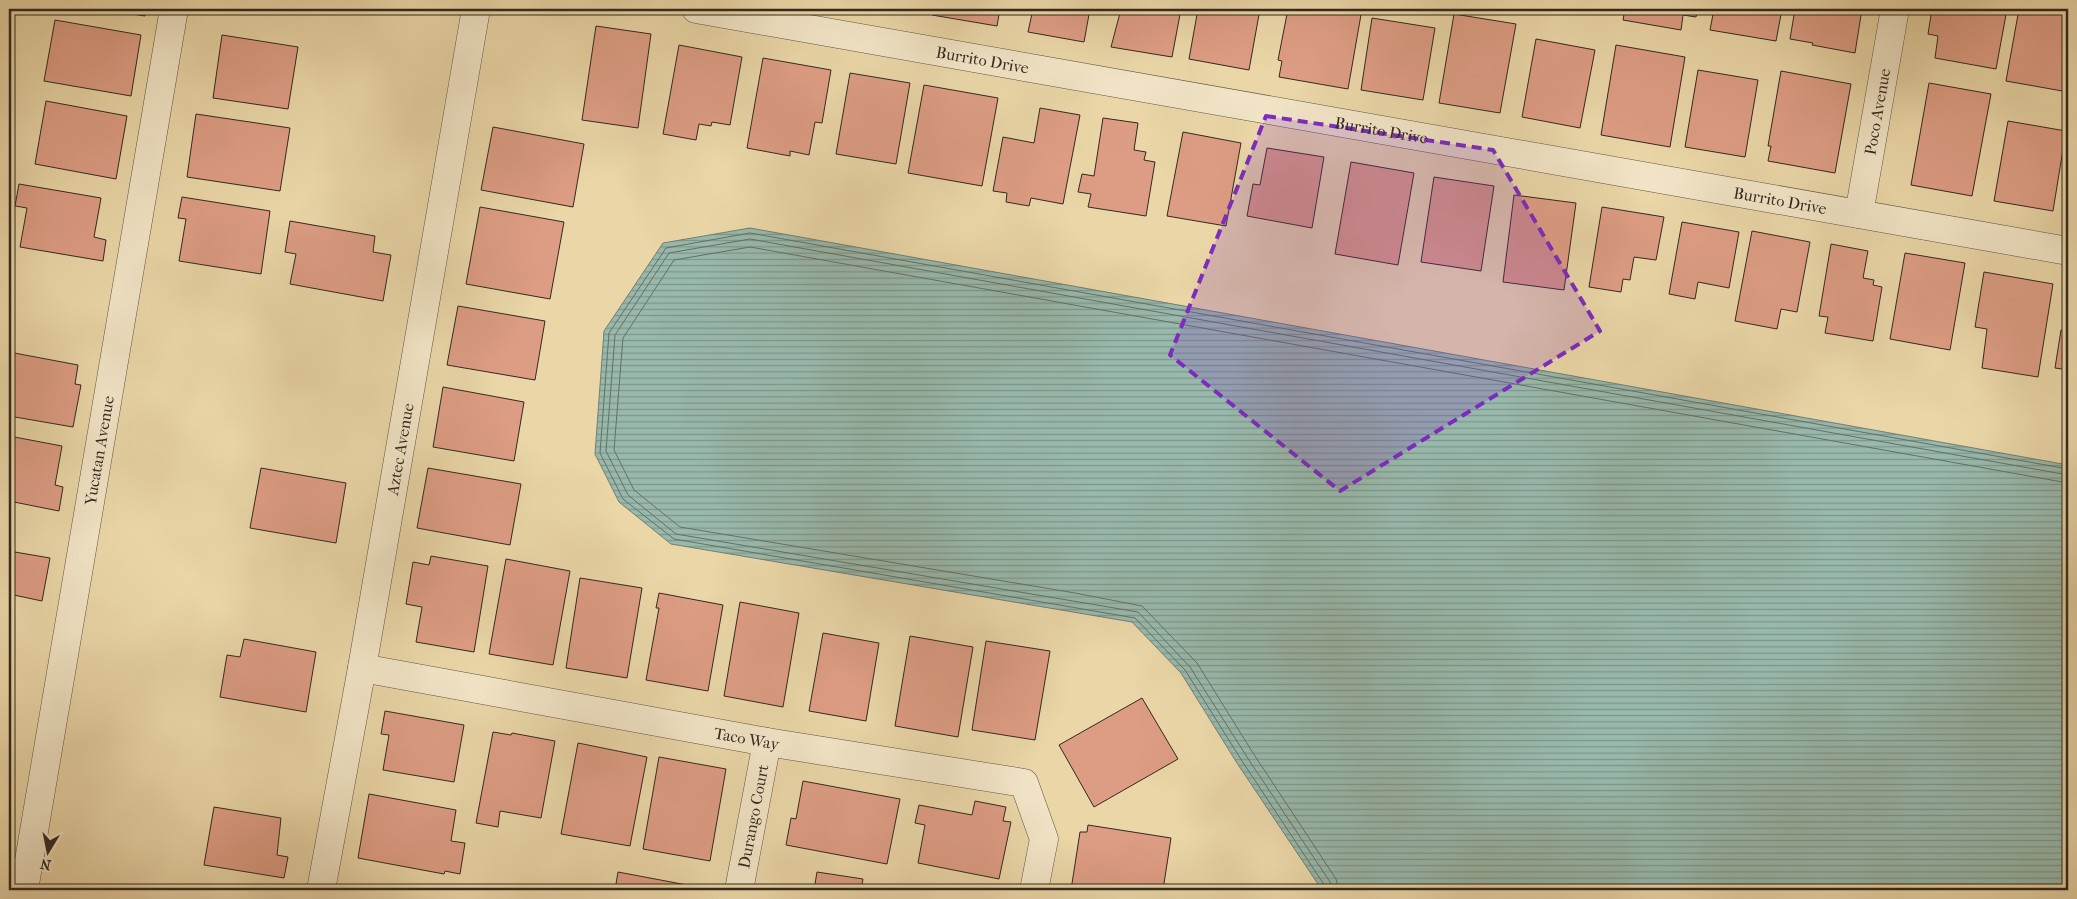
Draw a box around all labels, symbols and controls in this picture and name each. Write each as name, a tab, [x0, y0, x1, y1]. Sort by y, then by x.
street label: Burrito Drive	[935, 42, 1031, 77]
street label: Poco Avenue	[1860, 67, 1894, 156]
street label: Burrito Drive	[1333, 112, 1429, 147]
street label: Burrito Drive	[1732, 183, 1828, 218]
street label: Yucatan Avenue	[80, 394, 118, 508]
street label: Aztec Avenue	[382, 401, 417, 498]
street label: Taco Way	[713, 723, 781, 753]
street label: Durango Court	[734, 763, 772, 870]
north arrow	[22, 826, 72, 876]
text: N	[39, 855, 53, 874]

